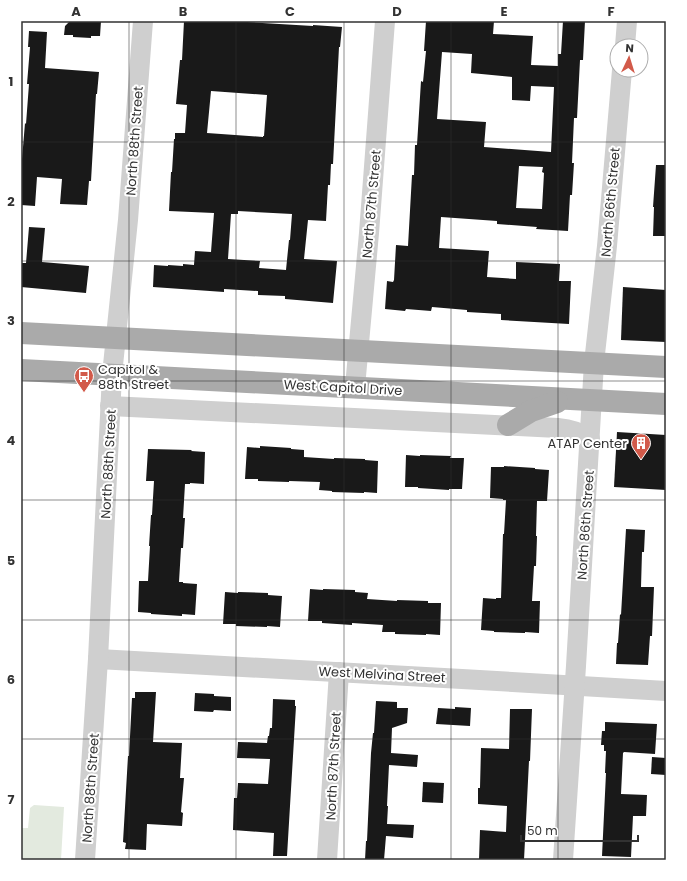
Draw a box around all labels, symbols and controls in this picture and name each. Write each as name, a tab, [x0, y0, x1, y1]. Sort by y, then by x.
text: A	[71, 2, 81, 21]
text: B	[179, 2, 188, 21]
text: C	[285, 2, 295, 21]
text: D	[392, 2, 402, 21]
text: E	[500, 2, 508, 21]
text: F	[607, 2, 615, 21]
north arrow	[609, 38, 649, 78]
text: N	[625, 40, 634, 56]
text: 1	[9, 72, 13, 91]
street label: North 88th Street	[121, 85, 148, 196]
street label: North 86th Street	[596, 146, 625, 258]
street label: North 87th Street	[357, 149, 386, 259]
text: 2	[7, 192, 15, 211]
text: 3	[7, 311, 15, 330]
place label: Capitol & 88th Street	[98, 360, 169, 394]
bus stop icon: Capitol & 88th Street	[73, 365, 95, 393]
street label: West Capitol Drive	[283, 375, 403, 400]
street label: North 88th Street	[96, 408, 121, 519]
text: 4	[7, 431, 16, 450]
building icon: ATAP Center	[630, 432, 652, 460]
place label: ATAP Center	[547, 434, 627, 453]
street label: North 86th Street	[572, 469, 599, 581]
text: 5	[7, 551, 15, 570]
street label: West Melvina Street	[318, 662, 446, 687]
text: 6	[7, 670, 15, 689]
street label: North 87th Street	[321, 711, 346, 821]
street label: North 88th Street	[77, 732, 104, 843]
text: 7	[8, 790, 15, 809]
scale bar	[521, 817, 638, 843]
text: 50 m	[527, 822, 558, 839]

